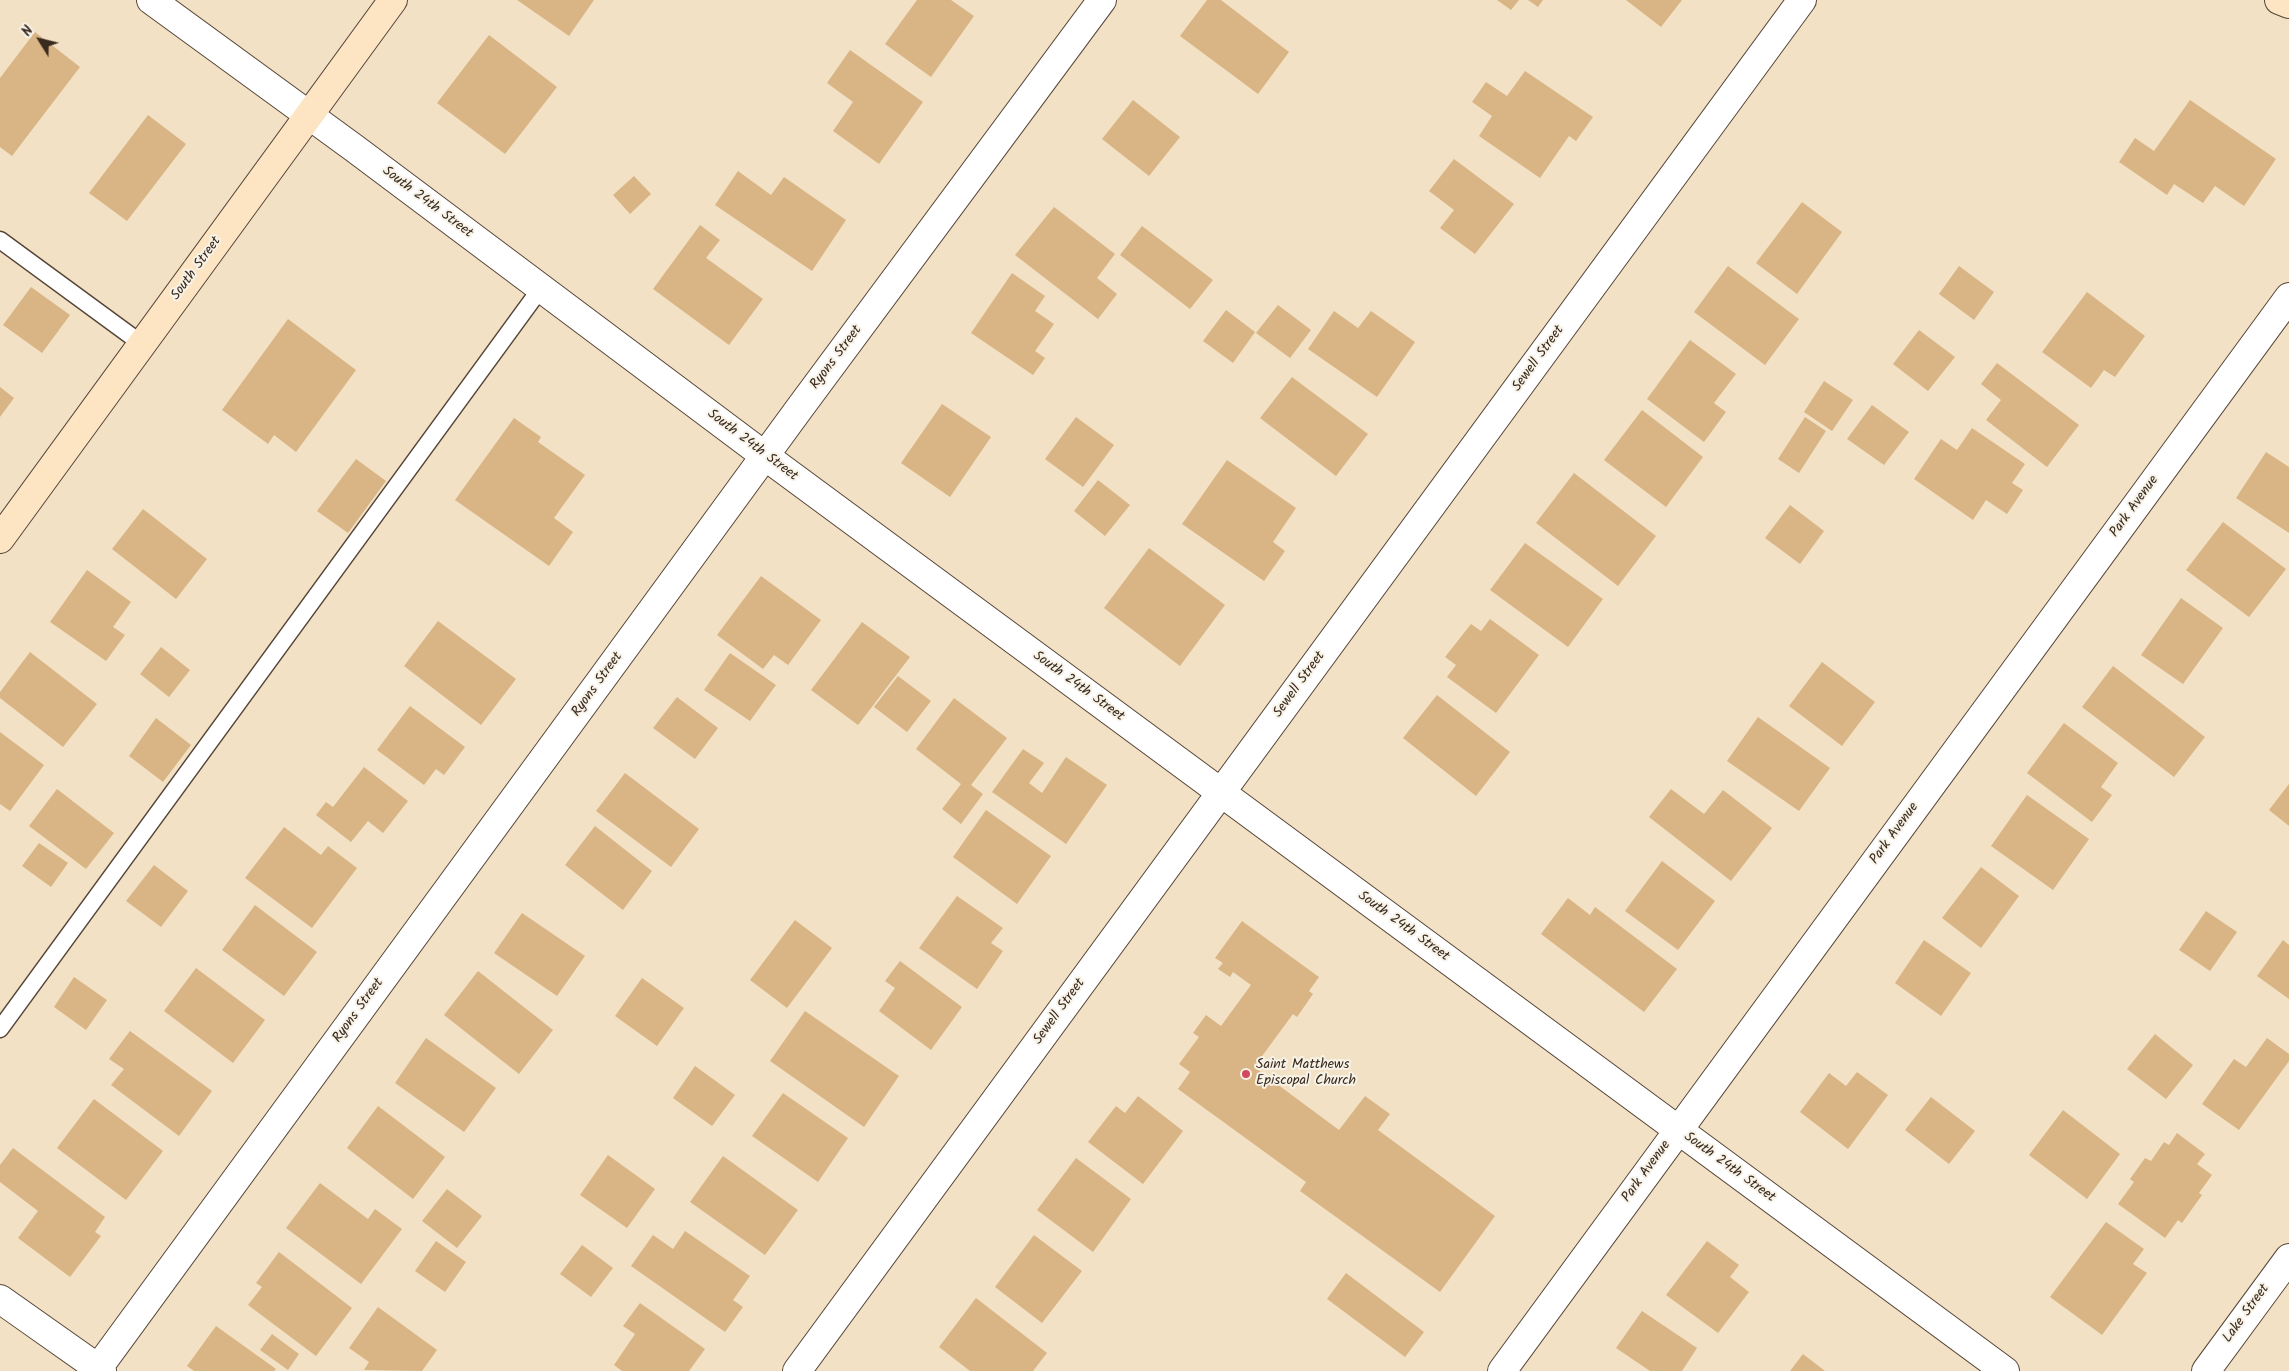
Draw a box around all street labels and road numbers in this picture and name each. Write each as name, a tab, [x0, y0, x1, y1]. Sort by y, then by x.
street label: South 24th Street	[378, 164, 476, 242]
street label: South Street	[168, 234, 226, 304]
street label: Ryons Street	[808, 323, 866, 393]
street label: Sewell Street	[1509, 323, 1569, 395]
street label: South 24th Street	[703, 407, 801, 485]
street label: Park Avenue	[2107, 473, 2163, 541]
street label: South 24th Street	[1029, 648, 1127, 726]
street label: Ryons Street	[569, 649, 627, 721]
street label: Sewell Street	[1270, 649, 1330, 721]
street label: Park Avenue	[1867, 800, 1923, 868]
street label: South 24th Street	[1354, 888, 1452, 966]
street label: Ryons Street	[330, 975, 388, 1047]
street label: Sewell Street	[1030, 976, 1090, 1048]
street label: South 24th Street	[1680, 1129, 1778, 1207]
street label: Park Avenue	[1619, 1138, 1675, 1206]
street label: Lake Street	[2220, 1281, 2274, 1347]

